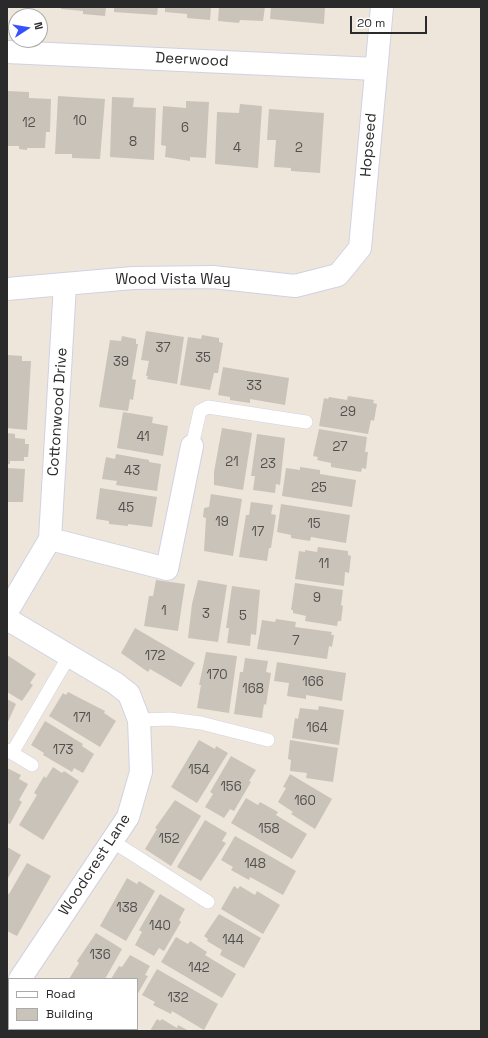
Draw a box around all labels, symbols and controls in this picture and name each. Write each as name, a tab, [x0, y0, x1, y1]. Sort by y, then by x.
north arrow	[8, 8, 48, 48]
scale bar	[352, 8, 429, 34]
text: 20 m	[357, 15, 385, 31]
text: N	[31, 21, 46, 31]
street label: Deerwood	[155, 49, 229, 71]
street label: Hopseed	[357, 112, 381, 178]
house number: 10	[73, 113, 87, 129]
house number: 12	[22, 115, 36, 131]
house number: 6	[181, 120, 189, 136]
house number: 8	[129, 134, 137, 150]
house number: 4	[233, 140, 241, 156]
house number: 2	[295, 140, 303, 156]
street label: Wood Vista Way	[115, 271, 231, 289]
house number: 37	[155, 340, 171, 356]
street label: Cottonwood Drive	[45, 347, 71, 477]
house number: 35	[195, 350, 211, 366]
house number: 39	[113, 354, 129, 370]
house number: 33	[246, 378, 262, 394]
house number: 29	[340, 404, 356, 420]
house number: 41	[136, 429, 150, 445]
house number: 27	[332, 439, 348, 455]
house number: 21	[225, 454, 239, 470]
house number: 23	[260, 456, 276, 472]
house number: 43	[124, 463, 140, 479]
house number: 25	[311, 480, 327, 496]
house number: 45	[118, 500, 134, 516]
house number: 19	[215, 514, 229, 530]
house number: 15	[307, 516, 321, 532]
house number: 17	[252, 524, 264, 540]
house number: 11	[319, 556, 329, 572]
house number: 9	[313, 590, 321, 606]
house number: 1	[161, 603, 167, 619]
house number: 3	[202, 606, 210, 622]
house number: 5	[239, 608, 247, 624]
house number: 7	[292, 633, 300, 649]
house number: 172	[145, 648, 165, 664]
house number: 170	[206, 667, 228, 683]
house number: 166	[302, 674, 324, 690]
house number: 168	[242, 681, 264, 697]
house number: 171	[73, 710, 91, 726]
house number: 164	[306, 720, 328, 736]
house number: 173	[53, 742, 73, 758]
house number: 154	[188, 762, 210, 778]
house number: 156	[220, 779, 242, 795]
house number: 160	[294, 793, 316, 809]
street label: Woodcrest Lane	[55, 811, 135, 919]
house number: 158	[258, 821, 280, 837]
house number: 152	[159, 831, 179, 847]
house number: 148	[244, 856, 266, 872]
house number: 138	[116, 900, 138, 916]
house number: 140	[149, 918, 171, 934]
house number: 144	[222, 932, 244, 948]
house number: 136	[89, 947, 111, 963]
house number: 142	[188, 960, 210, 976]
legend	[8, 978, 138, 1030]
text: Road	[46, 986, 75, 1002]
house number: 132	[167, 990, 189, 1006]
text: Building	[46, 1006, 93, 1022]

